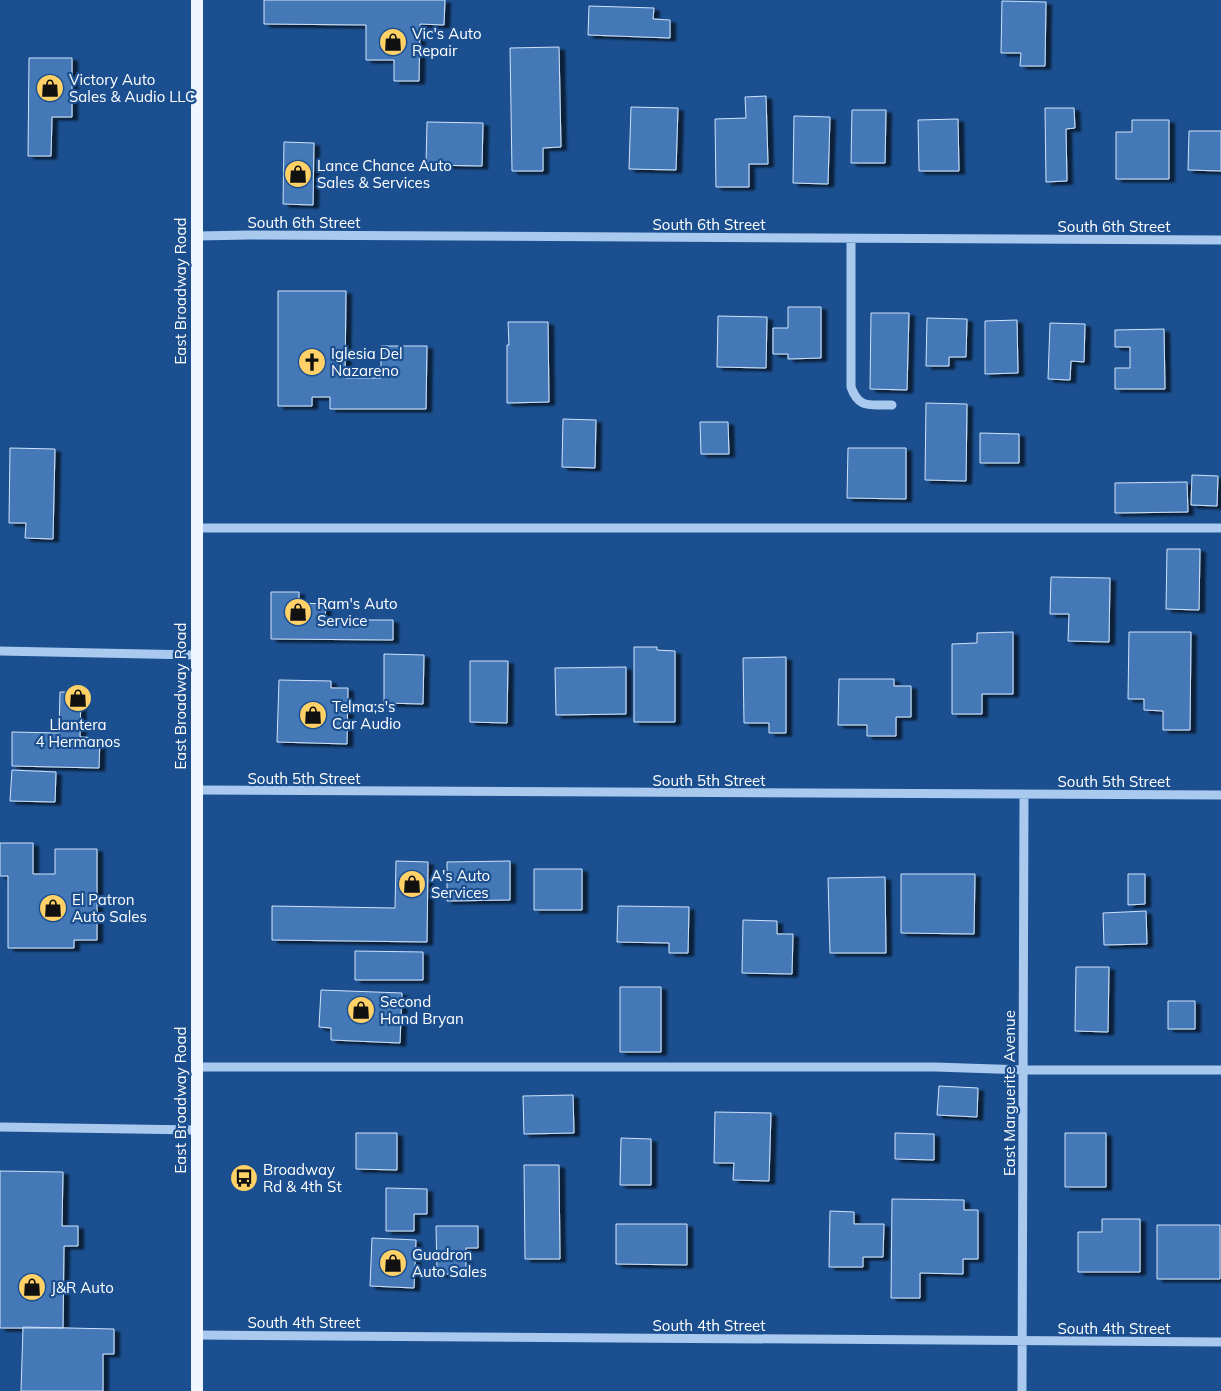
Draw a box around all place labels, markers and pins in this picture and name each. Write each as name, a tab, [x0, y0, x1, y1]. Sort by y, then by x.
place label: Vic's Auto Repair	[412, 24, 482, 60]
shop icon: Vic's Auto Repair	[378, 27, 408, 57]
place label: Victory Auto Sales & Audio LLC	[69, 70, 195, 106]
shop icon: Victory Auto Sales & Audio LLC	[35, 73, 65, 103]
place label: Lance Chance Auto Sales & Services	[317, 156, 452, 192]
shop icon: Lance Chance Auto Sales & Services	[283, 159, 313, 189]
place label: Iglesia Del Nazareno	[331, 344, 403, 380]
church icon: Iglesia Del Nazareno	[297, 347, 327, 377]
place label: Ram's Auto Service	[317, 594, 398, 630]
shop icon: Ram's Auto Service	[283, 597, 313, 627]
shop icon: Llantera 4 Hermanos	[63, 683, 93, 713]
place label: Telma;s's Car Audio	[332, 697, 401, 733]
shop icon: Telma;s's Car Audio	[298, 700, 328, 730]
place label: Llantera 4 Hermanos	[36, 715, 120, 751]
place label: A's Auto Services	[431, 866, 490, 902]
shop icon: A's Auto Services	[397, 869, 427, 899]
place label: El Patron Auto Sales	[72, 890, 147, 926]
shop icon: El Patron Auto Sales	[38, 893, 68, 923]
place label: Second Hand Bryan	[380, 992, 464, 1028]
shop icon: Second Hand Bryan	[346, 995, 376, 1025]
place label: Broadway Rd & 4th St	[263, 1160, 342, 1196]
bus stop icon: Broadway Rd & 4th St	[229, 1163, 259, 1193]
place label: Guadron Auto Sales	[412, 1245, 487, 1281]
shop icon: Guadron Auto Sales	[378, 1248, 408, 1278]
shop icon: J&R Auto	[17, 1272, 47, 1302]
place label: J&R Auto	[51, 1278, 114, 1297]

